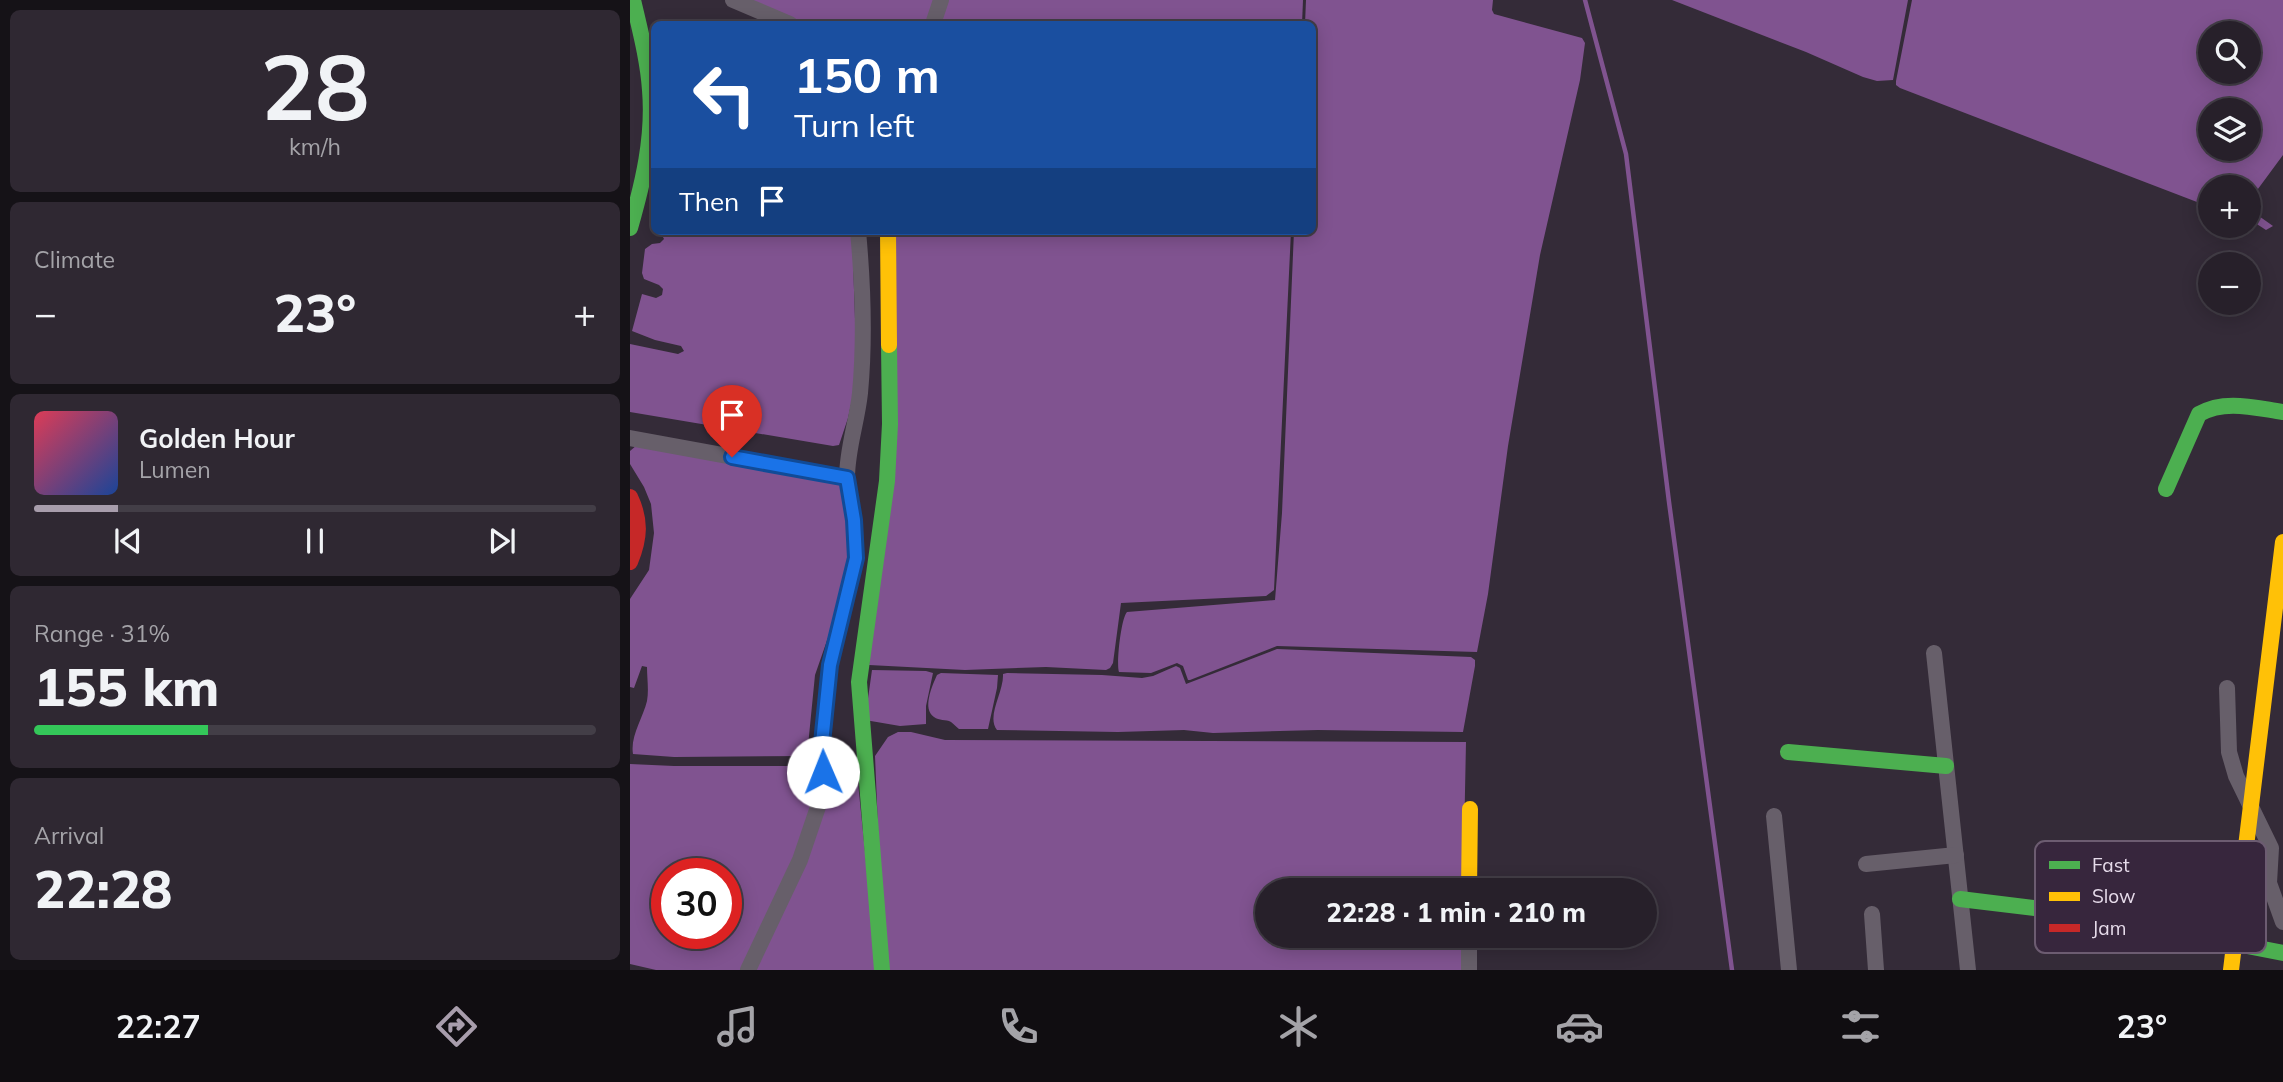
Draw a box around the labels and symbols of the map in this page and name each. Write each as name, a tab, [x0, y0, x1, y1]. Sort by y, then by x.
pin	[702, 385, 762, 457]
position arrow	[786, 735, 860, 809]
legend	[2035, 841, 2266, 953]
text: Fast	[2092, 853, 2130, 877]
speed limit sign: 30	[651, 858, 742, 949]
text: Slow	[2092, 884, 2136, 908]
text: Jam	[2092, 916, 2126, 940]

